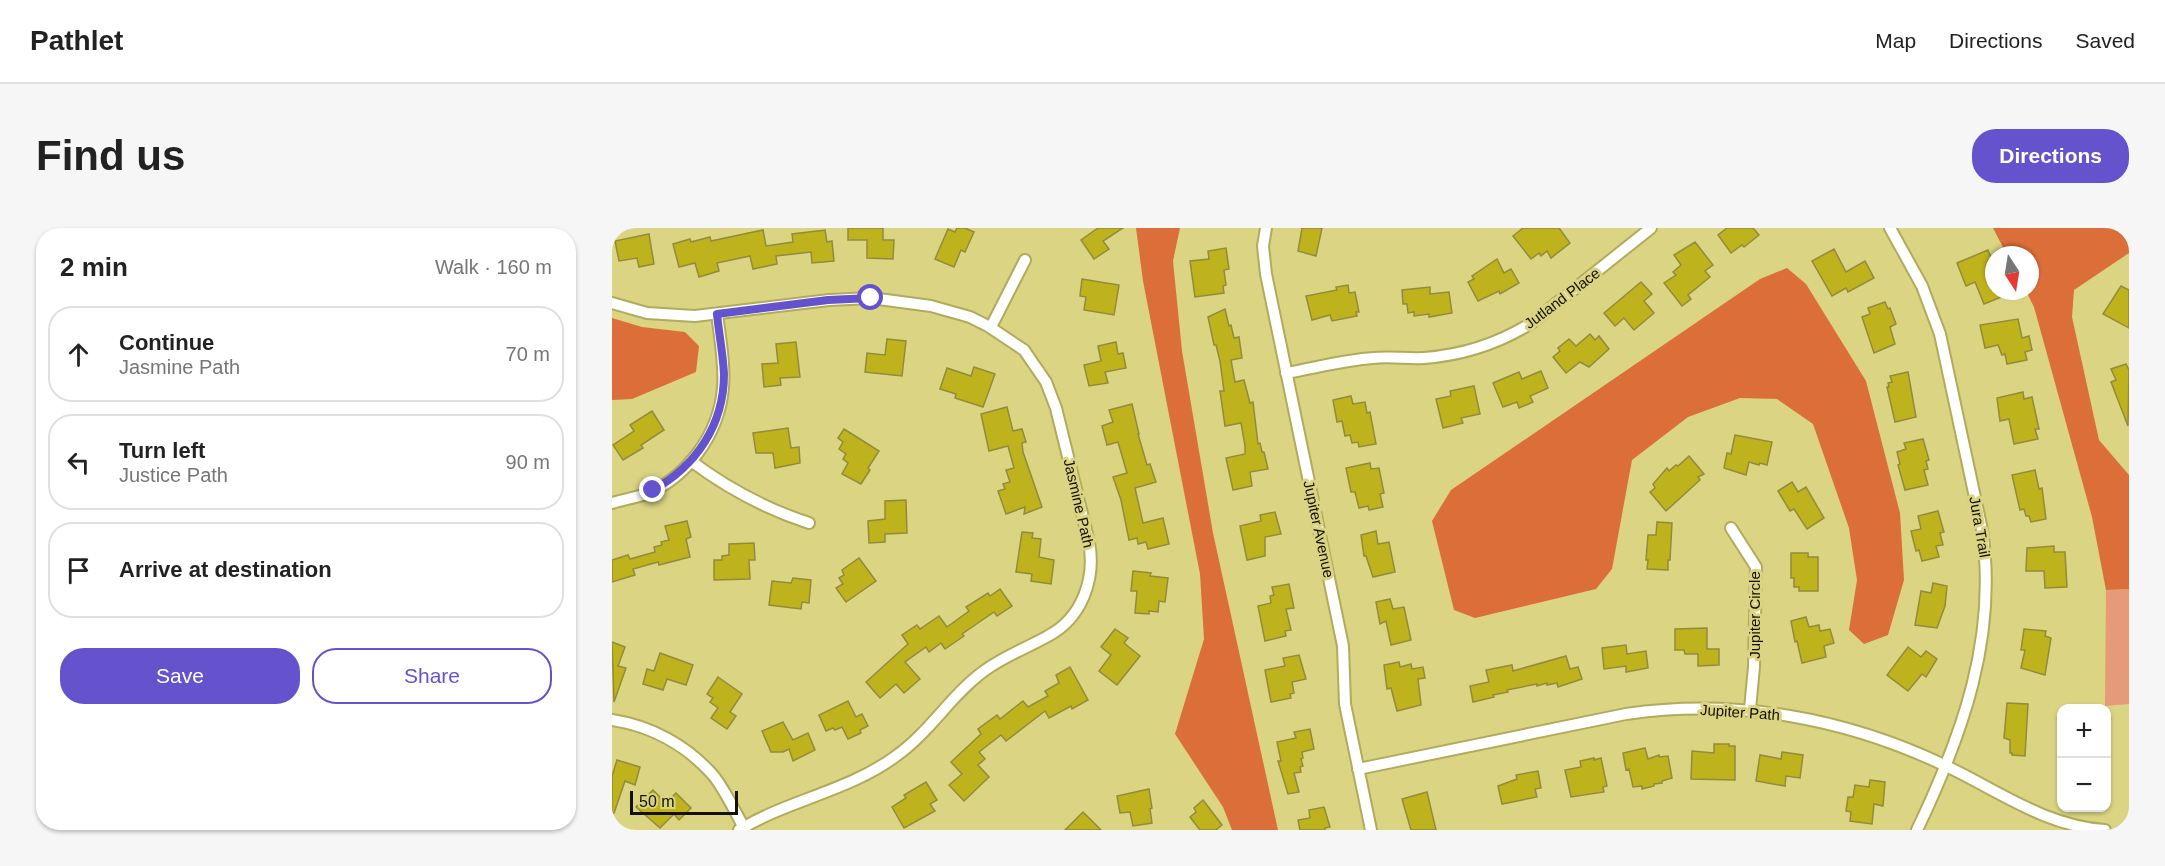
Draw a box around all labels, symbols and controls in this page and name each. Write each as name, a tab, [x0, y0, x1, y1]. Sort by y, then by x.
text: Pathlet	[30, 25, 123, 56]
text: Map	[1875, 29, 1916, 52]
text: Directions	[1949, 29, 2042, 52]
text: Saved	[2075, 29, 2135, 52]
button: Directions	[1972, 129, 2129, 183]
text: Find us	[36, 132, 185, 179]
north arrow	[1985, 246, 2039, 300]
text: 2 min	[60, 252, 128, 282]
text: Walk · 160 m	[435, 256, 552, 278]
street label: Jutland Place	[1521, 264, 1603, 332]
route start	[857, 284, 883, 310]
text: Continue	[119, 330, 214, 355]
icon: ahead	[62, 338, 95, 371]
text: 70 m	[506, 343, 550, 365]
text: Jasmine Path	[119, 356, 240, 378]
text: Turn left	[119, 438, 205, 463]
icon: left	[62, 446, 95, 479]
text: 90 m	[506, 451, 550, 473]
street label: Jasmine Path	[1060, 457, 1098, 549]
text: Justice Path	[119, 464, 228, 486]
route end	[639, 476, 665, 502]
street label: Jupiter Avenue	[1300, 479, 1338, 579]
street label: Jura Trail	[1966, 495, 1994, 559]
icon: arrive	[62, 554, 95, 587]
text: Arrive at destination	[119, 557, 332, 582]
street label: Jupiter Circle	[1746, 571, 1763, 659]
button: Save	[60, 648, 300, 704]
button: Share	[312, 648, 552, 704]
street label: Jupiter Path	[1699, 701, 1781, 723]
map controls	[2057, 704, 2111, 812]
button: +	[2057, 704, 2111, 758]
button: −	[2057, 758, 2111, 812]
scale bar	[630, 788, 738, 816]
text: 50 m	[639, 793, 675, 810]

